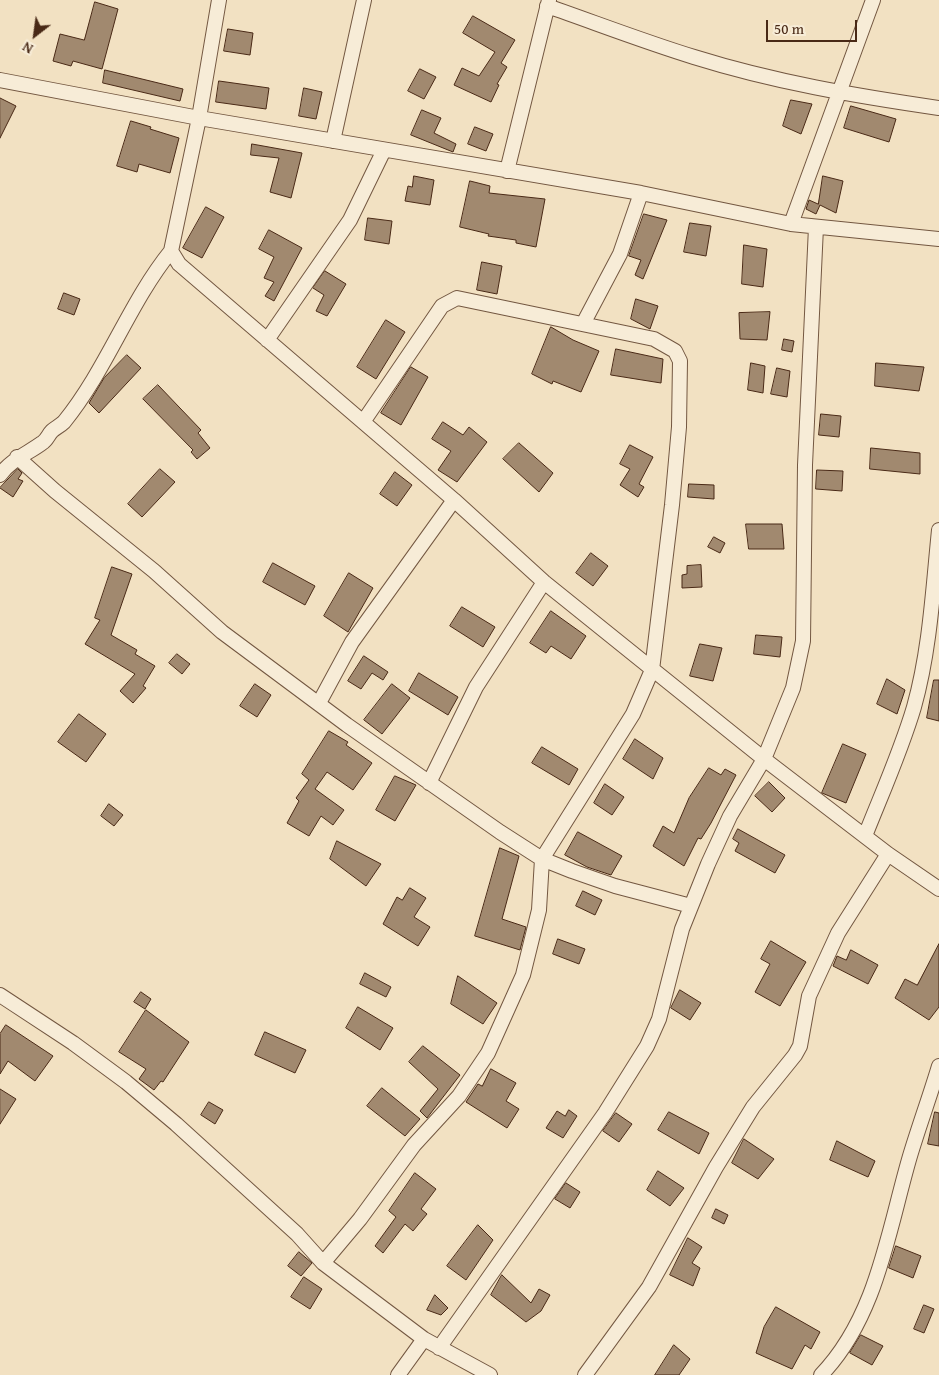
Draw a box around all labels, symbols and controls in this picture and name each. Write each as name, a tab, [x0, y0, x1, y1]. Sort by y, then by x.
north arrow	[10, 10, 60, 60]
scale bar	[769, 10, 860, 42]
text: 50 m	[774, 18, 804, 39]
text: N	[18, 37, 37, 59]

